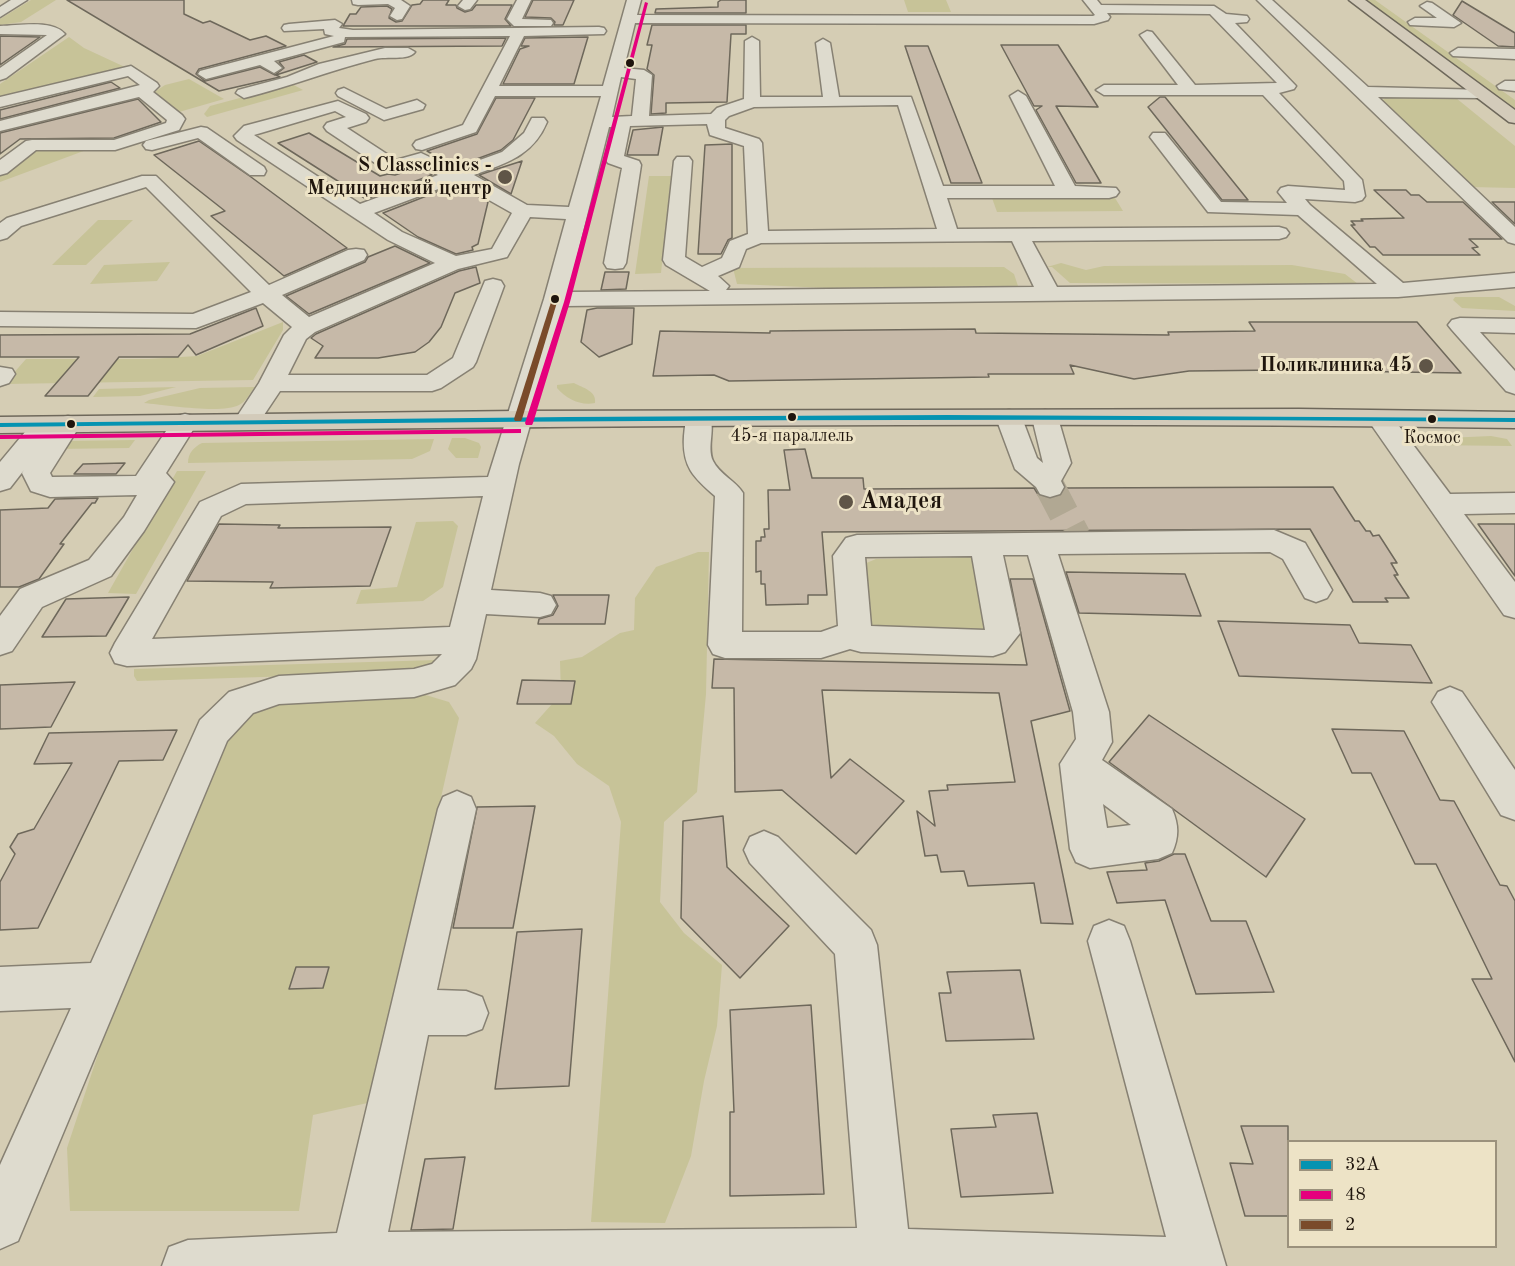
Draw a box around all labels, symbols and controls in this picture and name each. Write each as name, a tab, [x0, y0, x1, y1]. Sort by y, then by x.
unlabelled marker	[624, 57, 636, 69]
place label: S Classclinics - Медицинский центр	[307, 154, 492, 201]
marker: S Classclinics - Медицинский центр	[496, 168, 514, 186]
unlabelled marker	[549, 293, 561, 305]
place label: Поликлиника 45	[1260, 354, 1412, 378]
marker: Поликлиника 45	[1417, 357, 1435, 375]
marker: 45-я параллель	[786, 411, 798, 423]
marker: Космос	[1426, 413, 1438, 425]
unlabelled marker	[65, 418, 77, 430]
place label: 45-я параллель	[731, 425, 853, 447]
place label: Космос	[1403, 427, 1461, 449]
place label: Амадея	[860, 488, 942, 516]
marker: Амадея	[837, 493, 855, 511]
legend	[1287, 1140, 1497, 1248]
text: 32A	[1345, 1156, 1380, 1174]
text: 48	[1345, 1186, 1366, 1204]
text: 2	[1345, 1216, 1355, 1234]

